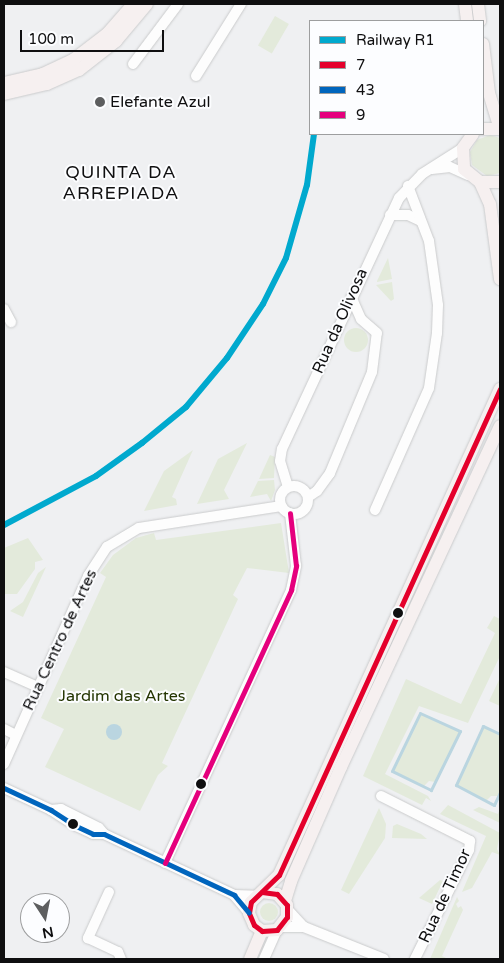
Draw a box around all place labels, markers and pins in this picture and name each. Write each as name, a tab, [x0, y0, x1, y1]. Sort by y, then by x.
place label: Elefante Azul	[110, 92, 210, 112]
marker: Elefante Azul	[94, 96, 106, 108]
unlabelled marker	[393, 608, 403, 618]
unlabelled marker	[196, 779, 206, 789]
unlabelled marker	[68, 819, 78, 829]

